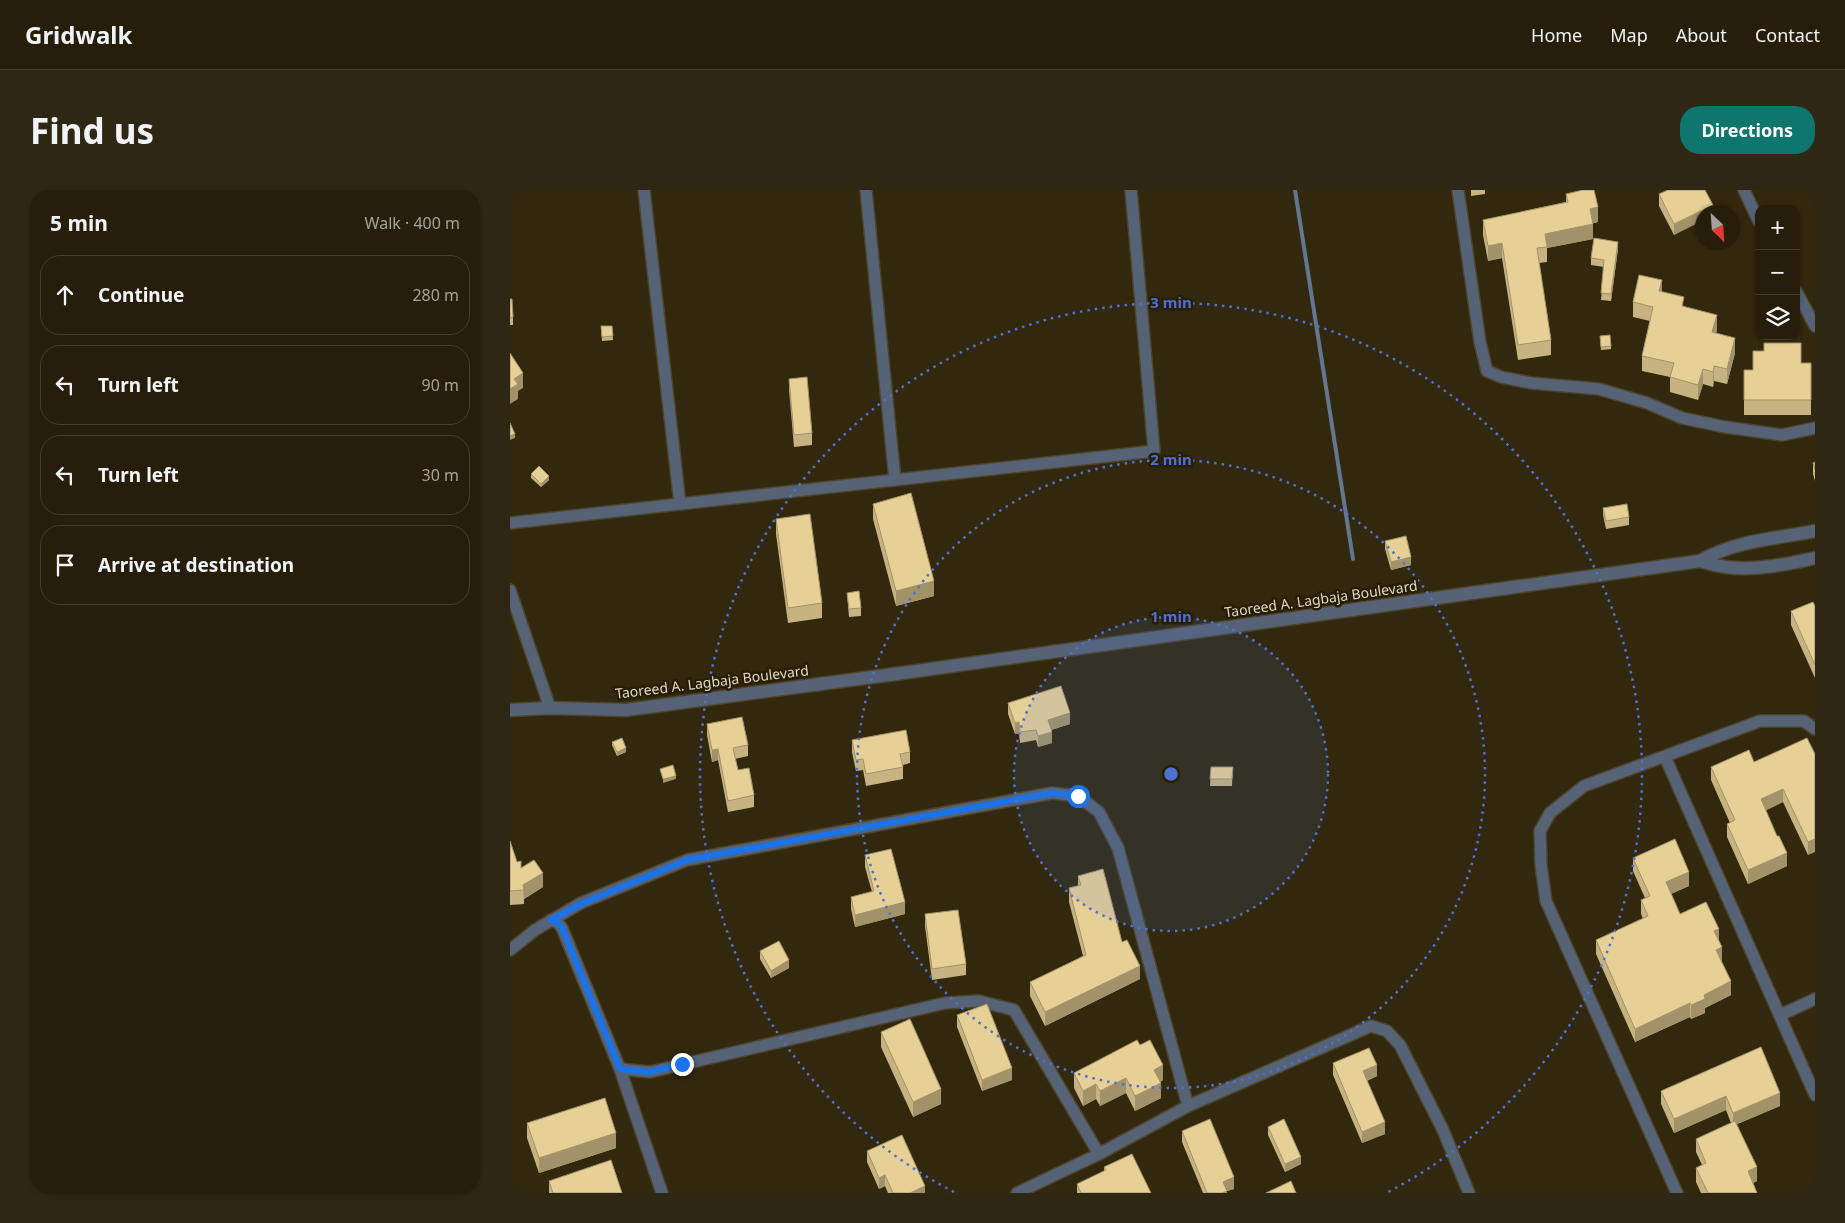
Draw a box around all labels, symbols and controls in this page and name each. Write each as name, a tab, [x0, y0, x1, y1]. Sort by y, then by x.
text: Gridwalk	[25, 18, 132, 51]
text: Home	[1531, 23, 1582, 47]
text: Map	[1610, 23, 1648, 47]
text: About	[1676, 23, 1727, 47]
text: Contact	[1755, 23, 1820, 47]
button: Directions	[1680, 106, 1815, 154]
text: Find us	[30, 107, 154, 154]
north arrow	[1695, 205, 1740, 250]
map controls	[1755, 205, 1800, 340]
button: +	[1755, 205, 1800, 250]
text: 5 min	[50, 209, 108, 237]
text: Walk · 400 m	[365, 212, 460, 234]
button: −	[1755, 250, 1800, 295]
icon: ahead	[51, 281, 79, 309]
text: Continue	[98, 282, 184, 308]
text: 280 m	[412, 284, 459, 306]
text: 3 min	[1150, 292, 1192, 312]
button: layers	[1755, 295, 1800, 340]
icon: left	[51, 371, 79, 399]
text: Turn left	[98, 372, 179, 398]
text: 90 m	[422, 374, 459, 396]
text: 2 min	[1150, 449, 1192, 469]
icon: left	[51, 461, 79, 489]
text: Turn left	[98, 462, 179, 488]
text: 30 m	[422, 464, 459, 486]
icon: arrive	[51, 551, 79, 579]
text: Arrive at destination	[98, 552, 294, 578]
street label: Taoreed A. Lagbaja Boulevard	[1223, 576, 1419, 621]
text: 1 min	[1150, 606, 1192, 626]
street label: Taoreed A. Lagbaja Boulevard	[614, 660, 810, 703]
centre of rings	[1162, 765, 1180, 783]
route start	[1067, 785, 1090, 808]
route end	[671, 1053, 694, 1076]

